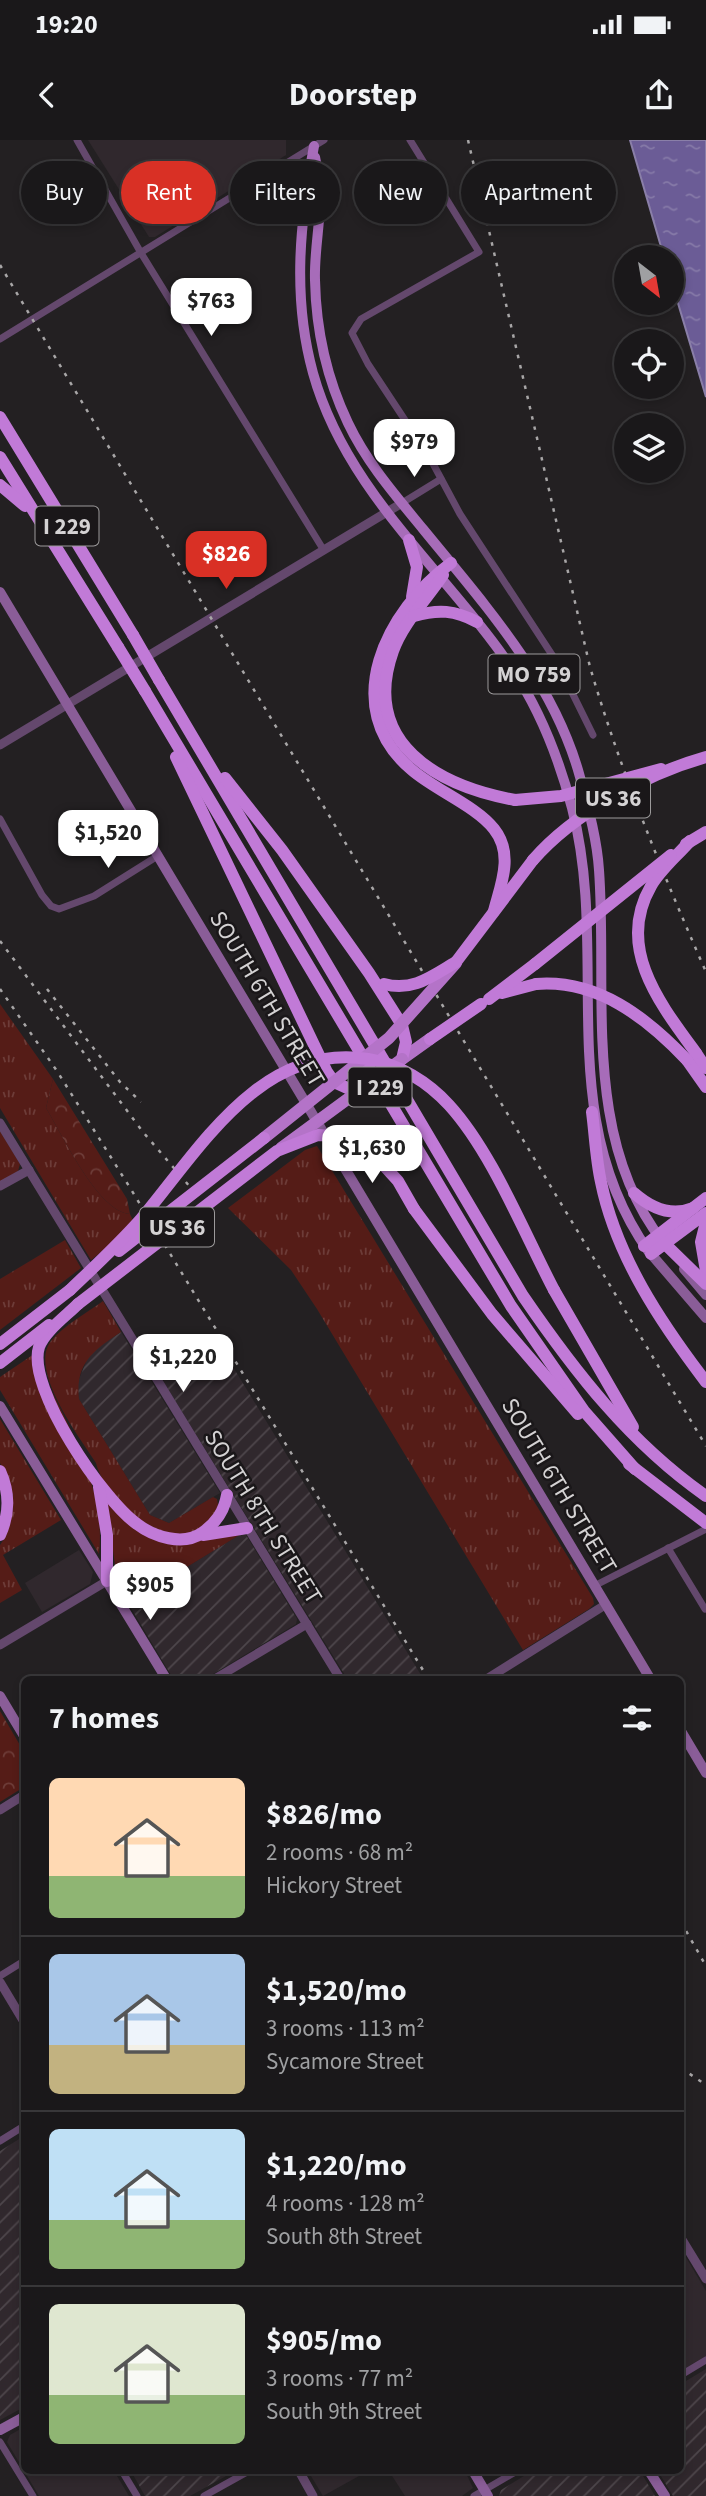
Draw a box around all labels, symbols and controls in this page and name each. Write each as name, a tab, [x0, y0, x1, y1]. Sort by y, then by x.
text: 19:20	[35, 6, 98, 43]
text: Doorstep	[289, 72, 417, 118]
icon: back	[28, 76, 66, 114]
icon: share	[640, 76, 678, 114]
chip: Buy	[21, 161, 107, 224]
chip: Rent	[121, 161, 216, 224]
chip: Filters	[230, 161, 340, 224]
chip: New	[354, 161, 447, 224]
chip: Apartment	[461, 161, 616, 224]
north arrow	[614, 245, 684, 315]
map controls	[614, 245, 684, 483]
pin: $763	[170, 278, 252, 338]
text: $763	[187, 284, 235, 317]
button: locate	[614, 329, 684, 399]
button: layers	[614, 413, 684, 483]
pin: $979	[373, 420, 455, 479]
text: $979	[390, 425, 438, 458]
road number: I 229	[36, 506, 98, 546]
pin: $826	[185, 532, 267, 591]
text: $826	[202, 537, 250, 570]
road number: MO 759	[489, 654, 580, 694]
road number: US 36	[576, 778, 650, 818]
pin: $1,520	[51, 810, 165, 870]
text: $1,520	[74, 816, 142, 849]
street label: SOUTH 6TH STREET	[201, 904, 334, 1094]
road number: I 229	[348, 1068, 412, 1106]
pin: $1,630	[315, 1126, 429, 1185]
text: $1,630	[338, 1131, 406, 1164]
road number: US 36	[140, 1208, 214, 1246]
pin: $1,220	[126, 1334, 240, 1394]
text: $1,220	[149, 1340, 217, 1373]
street label: SOUTH 6TH STREET	[493, 1391, 626, 1581]
street label: SOUTH 8TH STREET	[195, 1423, 331, 1611]
pin: $905	[109, 1562, 191, 1622]
text: $905	[126, 1568, 174, 1601]
text: 7 homes	[49, 1697, 159, 1740]
icon: filters	[618, 1699, 656, 1737]
text: $826/mo	[266, 1793, 382, 1836]
icon: home	[105, 1806, 189, 1890]
text: 2 rooms · 68 m²	[266, 1836, 413, 1869]
text: Hickory Street	[266, 1869, 402, 1902]
text: $1,520/mo	[266, 1969, 407, 2012]
icon: home	[105, 1982, 189, 2066]
text: 3 rooms · 113 m²	[266, 2012, 425, 2045]
text: Sycamore Street	[266, 2045, 424, 2078]
text: $1,220/mo	[266, 2144, 407, 2187]
icon: home	[105, 2157, 189, 2241]
text: 4 rooms · 128 m²	[266, 2187, 425, 2220]
text: South 8th Street	[266, 2220, 422, 2253]
text: $905/mo	[266, 2319, 382, 2362]
icon: home	[105, 2332, 189, 2416]
text: 3 rooms · 77 m²	[266, 2362, 413, 2395]
text: South 9th Street	[266, 2395, 422, 2428]

